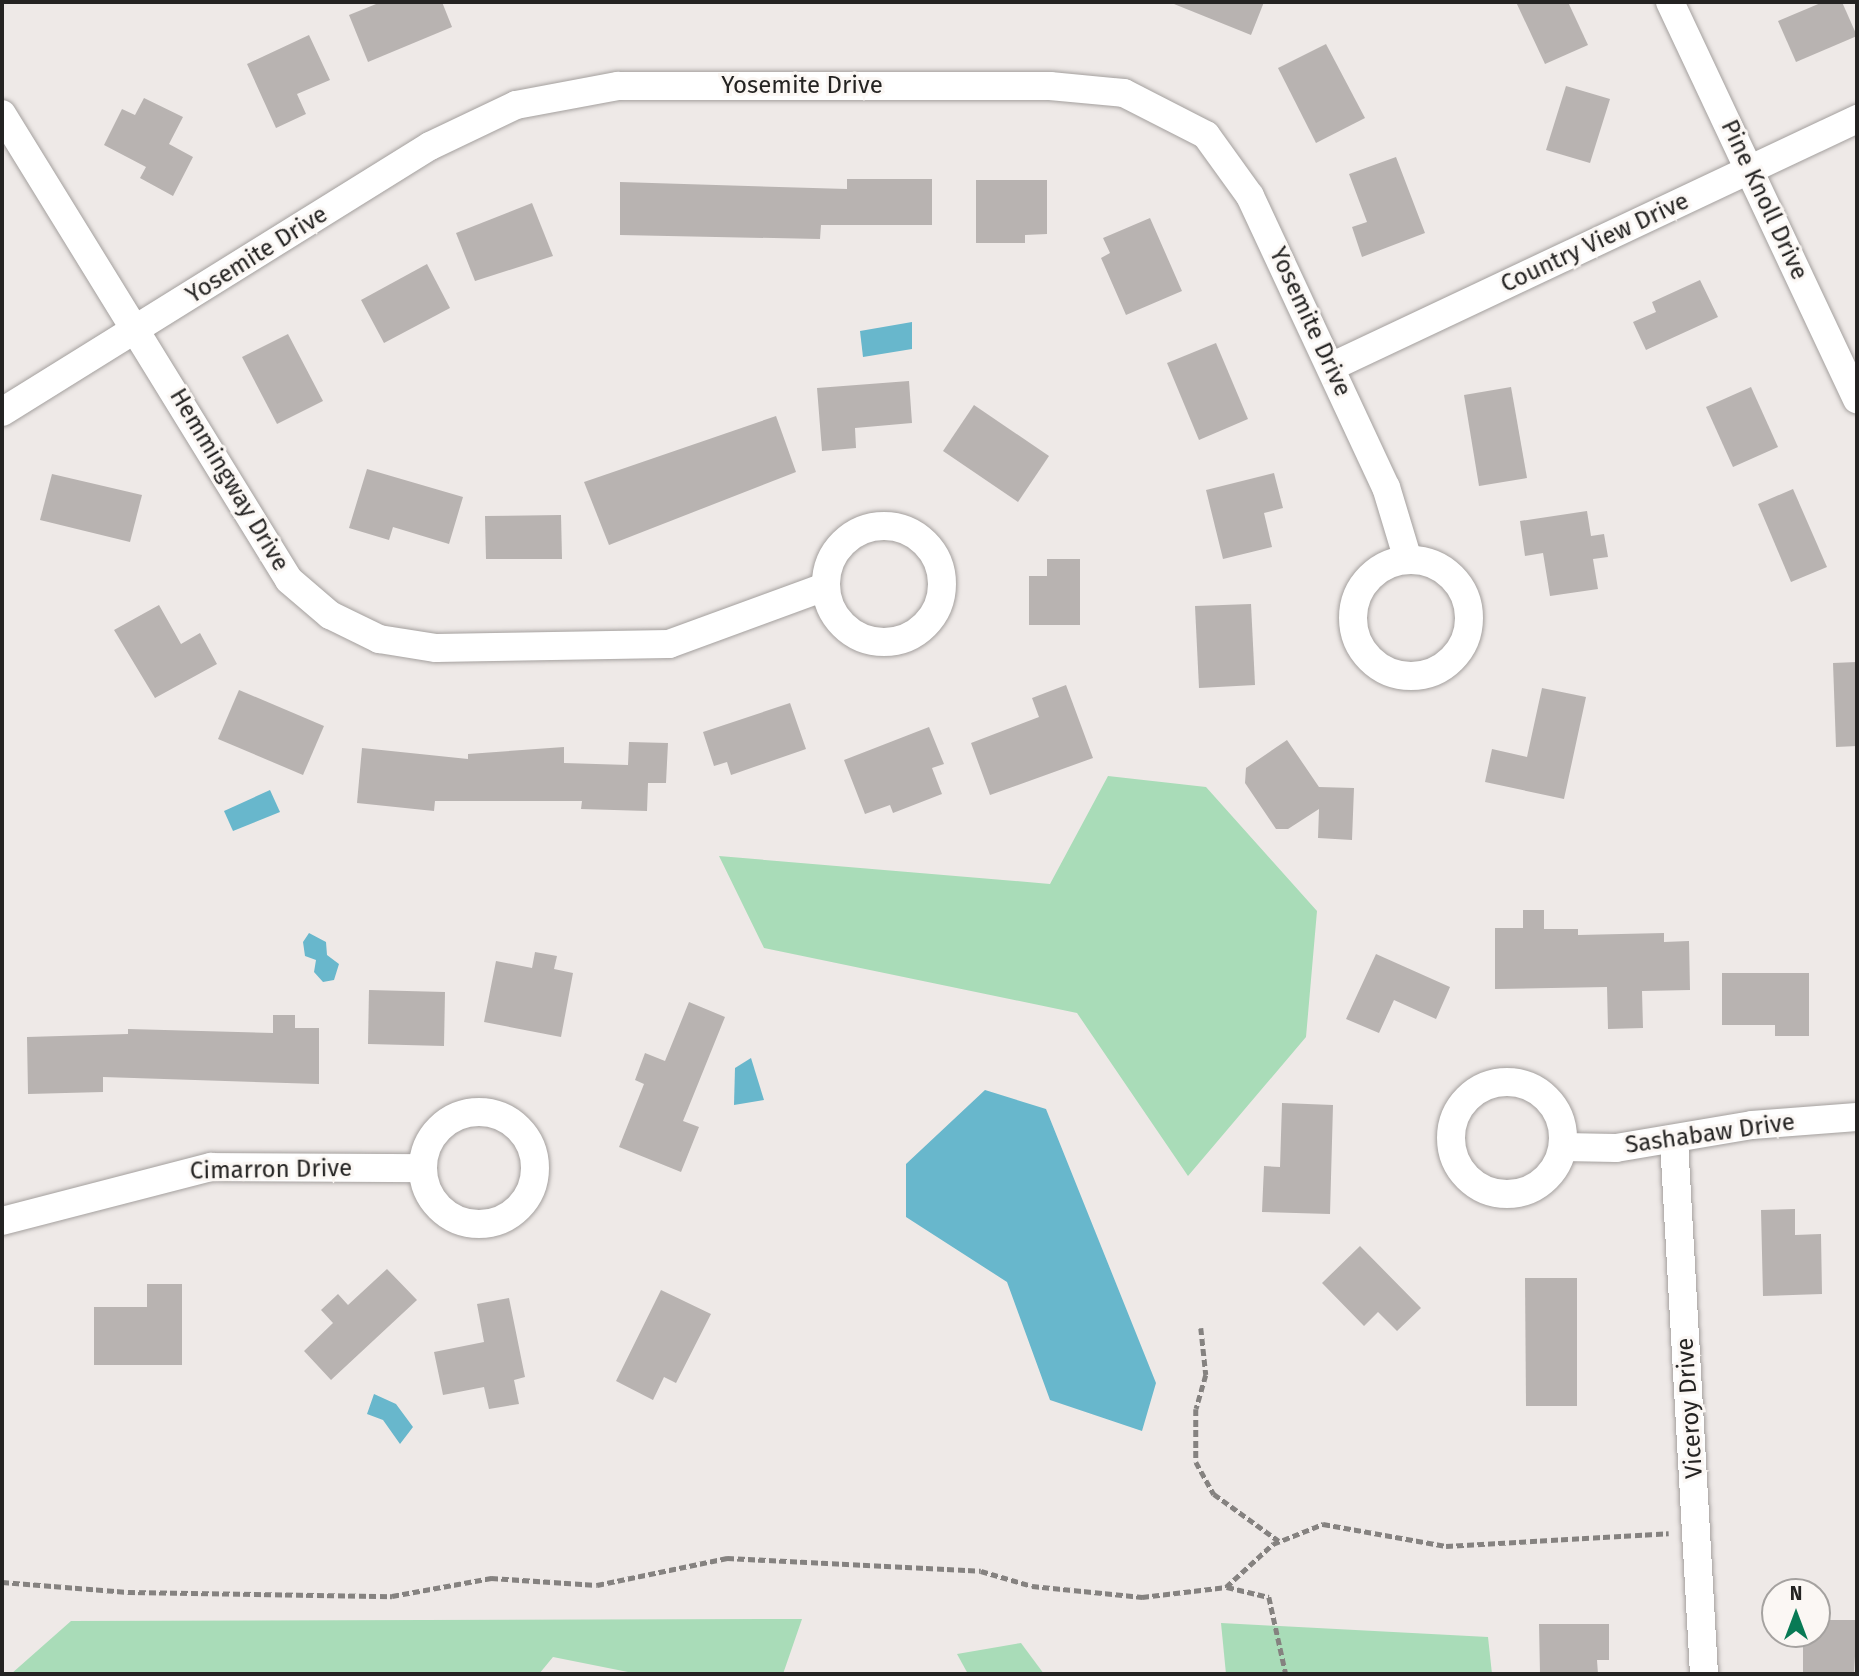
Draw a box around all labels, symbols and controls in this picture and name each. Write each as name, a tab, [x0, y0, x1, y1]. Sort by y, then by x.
street label: Yosemite Drive	[721, 72, 883, 100]
street label: Pine Knoll Drive	[1714, 115, 1814, 285]
street label: Country View Drive	[1496, 187, 1694, 299]
street label: Yosemite Drive	[181, 200, 333, 310]
street label: Yosemite Drive	[1263, 243, 1357, 401]
street label: Hemmingway Drive	[163, 383, 295, 577]
street label: Sashabaw Drive	[1623, 1108, 1797, 1160]
street label: Cimarron Drive	[190, 1154, 352, 1186]
street label: Viceroy Drive	[1671, 1337, 1709, 1479]
north arrow	[1761, 1578, 1831, 1648]
text: N	[1790, 1582, 1802, 1605]

